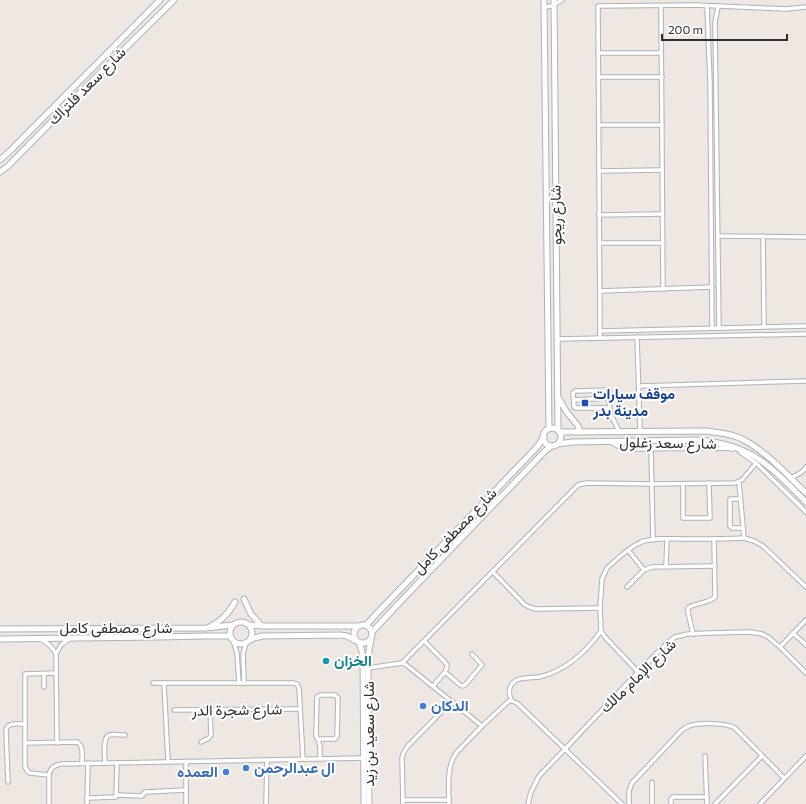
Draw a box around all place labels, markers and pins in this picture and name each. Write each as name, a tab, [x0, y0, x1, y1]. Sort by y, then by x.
place label: موقف سيارات مدينة بدر	[592, 384, 675, 420]
marker: موقف سيارات مدينة بدر	[580, 398, 590, 408]
place label: الخزان	[334, 651, 372, 670]
marker: الخزان	[321, 656, 331, 666]
place label: الدكان	[431, 696, 469, 714]
marker: الدكان	[418, 701, 428, 711]
place label: ال عبدالرحمن	[254, 758, 335, 777]
place label: العمده	[177, 762, 218, 780]
marker: ال عبدالرحمن	[241, 763, 251, 773]
marker: العمده	[221, 767, 231, 777]

